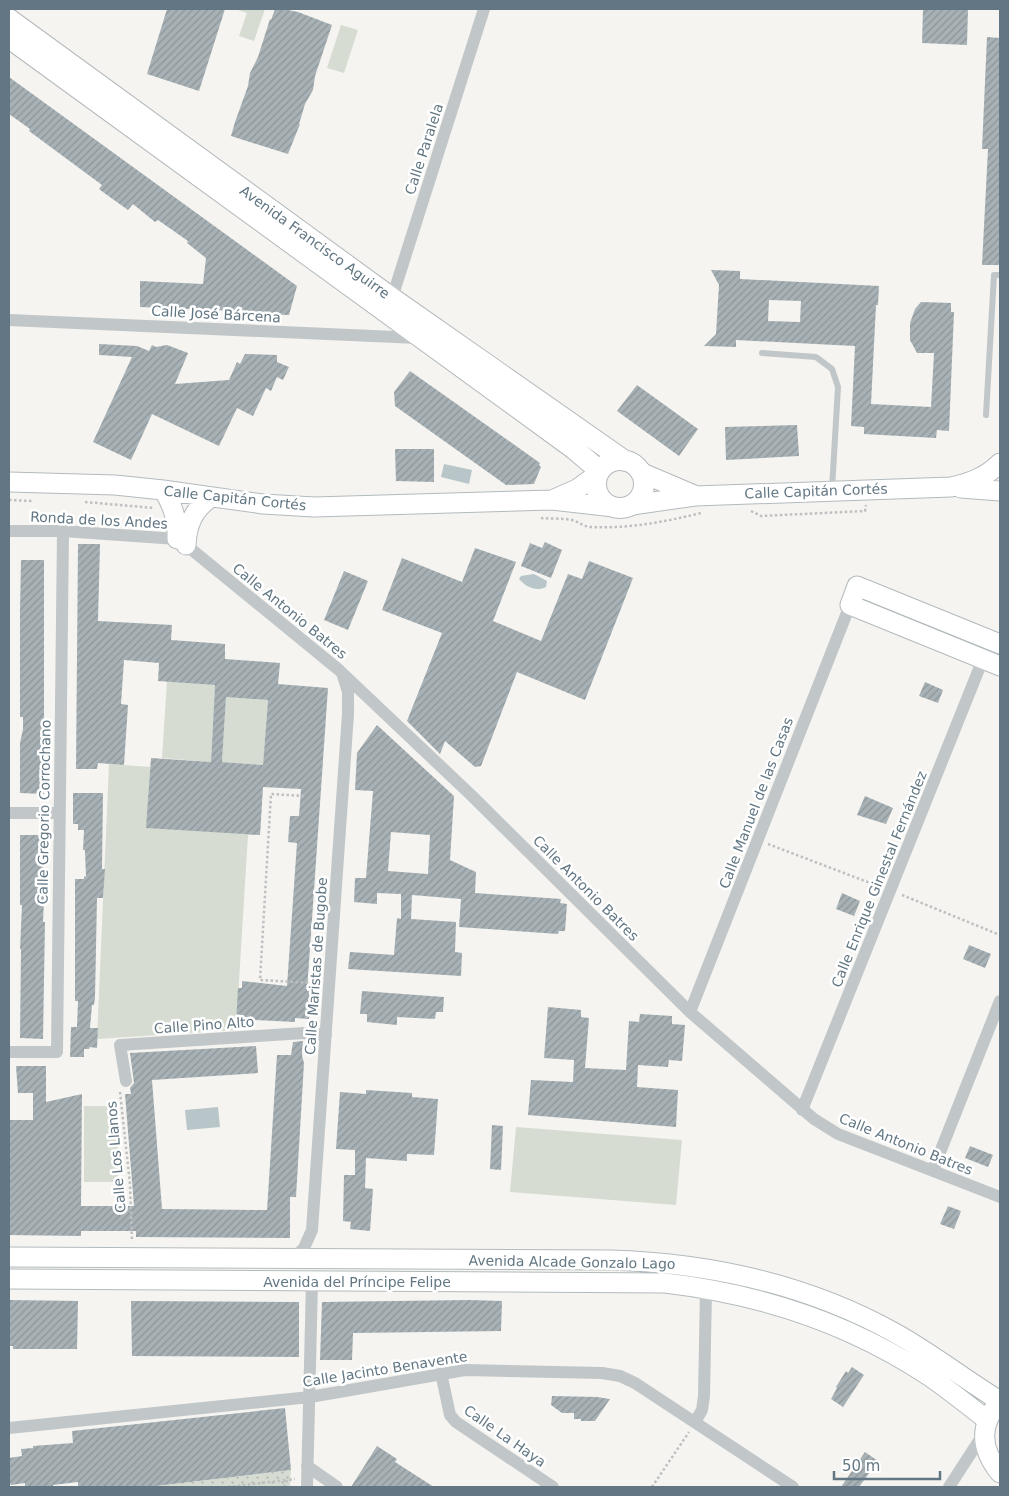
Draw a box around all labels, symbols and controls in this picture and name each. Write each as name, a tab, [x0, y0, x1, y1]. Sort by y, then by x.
street label: Calle Paralela	[402, 101, 446, 197]
street label: Avenida Francisco Aguirre	[237, 182, 393, 302]
street label: Calle José Bárcena	[151, 303, 281, 325]
street label: Calle Capitán Cortés	[744, 481, 888, 501]
street label: Calle Capitán Cortés	[163, 483, 307, 513]
street label: Ronda de los Andes	[30, 508, 168, 532]
street label: Calle Antonio Batres	[230, 560, 350, 662]
street label: Calle Manuel de las Casas	[716, 715, 796, 891]
street label: Calle Gregorio Corrochano	[34, 720, 54, 904]
street label: Calle Enrique Ginestal Fernández	[828, 768, 930, 990]
street label: Calle Antonio Batres	[530, 832, 642, 944]
street label: Calle Maristas de Bugobe	[302, 877, 330, 1055]
street label: Calle Pino Alto	[153, 1014, 255, 1036]
street label: Calle Los Llanos	[103, 1100, 129, 1214]
street label: Calle Antonio Batres	[837, 1110, 975, 1178]
street label: Avenida Alcade Gonzalo Lago	[468, 1252, 676, 1272]
street label: Avenida del Príncipe Felipe	[263, 1274, 451, 1290]
street label: Calle Jacinto Benavente	[302, 1348, 468, 1390]
street label: Calle La Haya	[461, 1402, 549, 1470]
scale bar	[834, 1448, 940, 1480]
text: 50 m	[842, 1457, 880, 1475]

